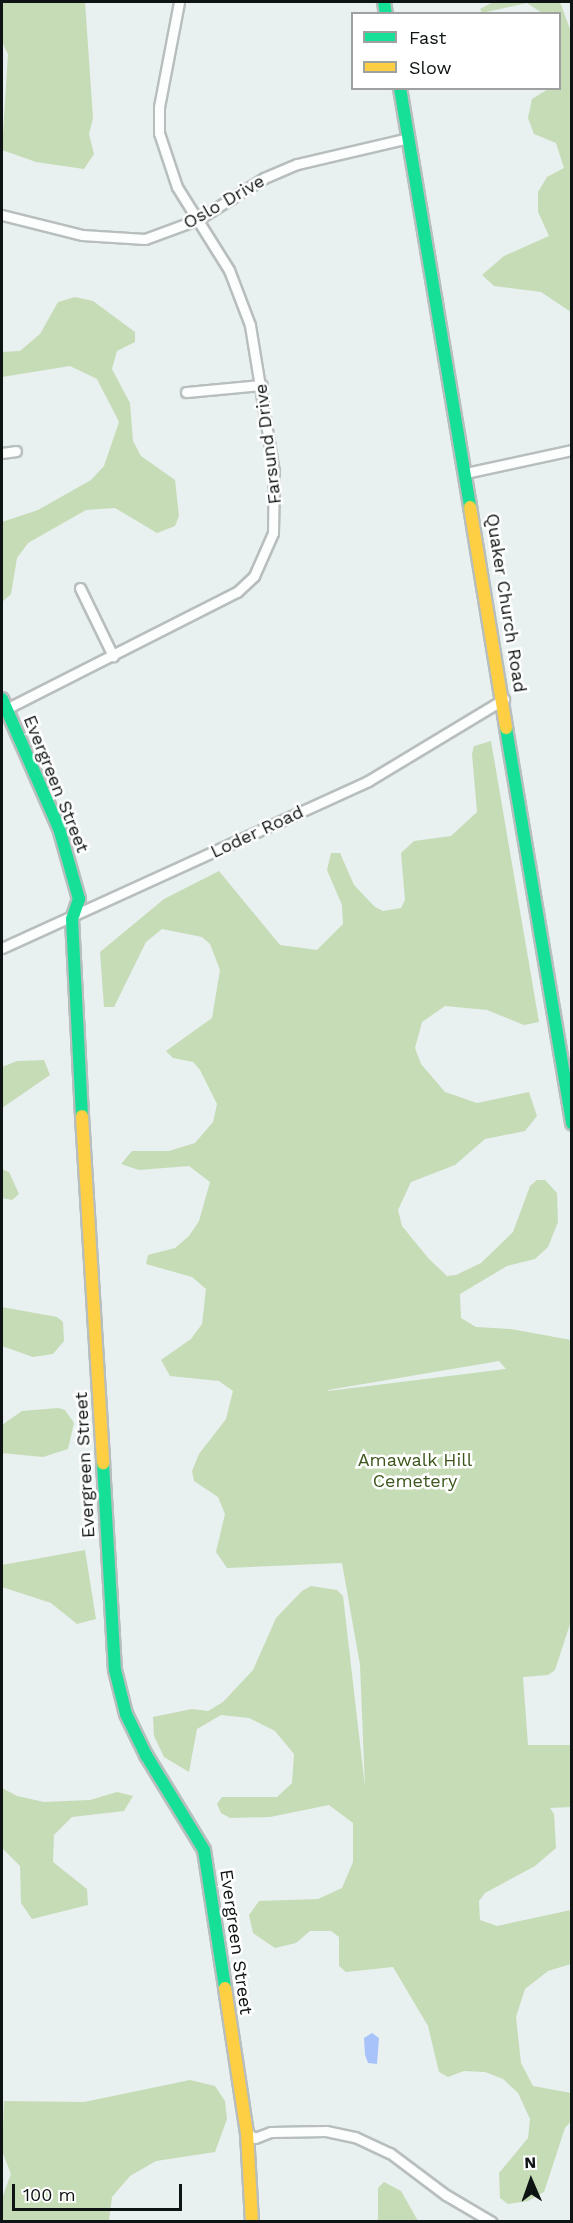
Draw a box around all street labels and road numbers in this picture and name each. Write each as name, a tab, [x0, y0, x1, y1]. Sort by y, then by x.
street label: Oslo Drive	[180, 170, 268, 234]
street label: Farsund Drive	[250, 383, 286, 505]
street label: Quaker Church Road	[481, 512, 531, 694]
street label: Evergreen Street	[19, 712, 93, 856]
street label: Loder Road	[207, 801, 307, 863]
street label: Evergreen Street	[70, 1391, 100, 1539]
street label: Evergreen Street	[215, 1868, 257, 2016]

